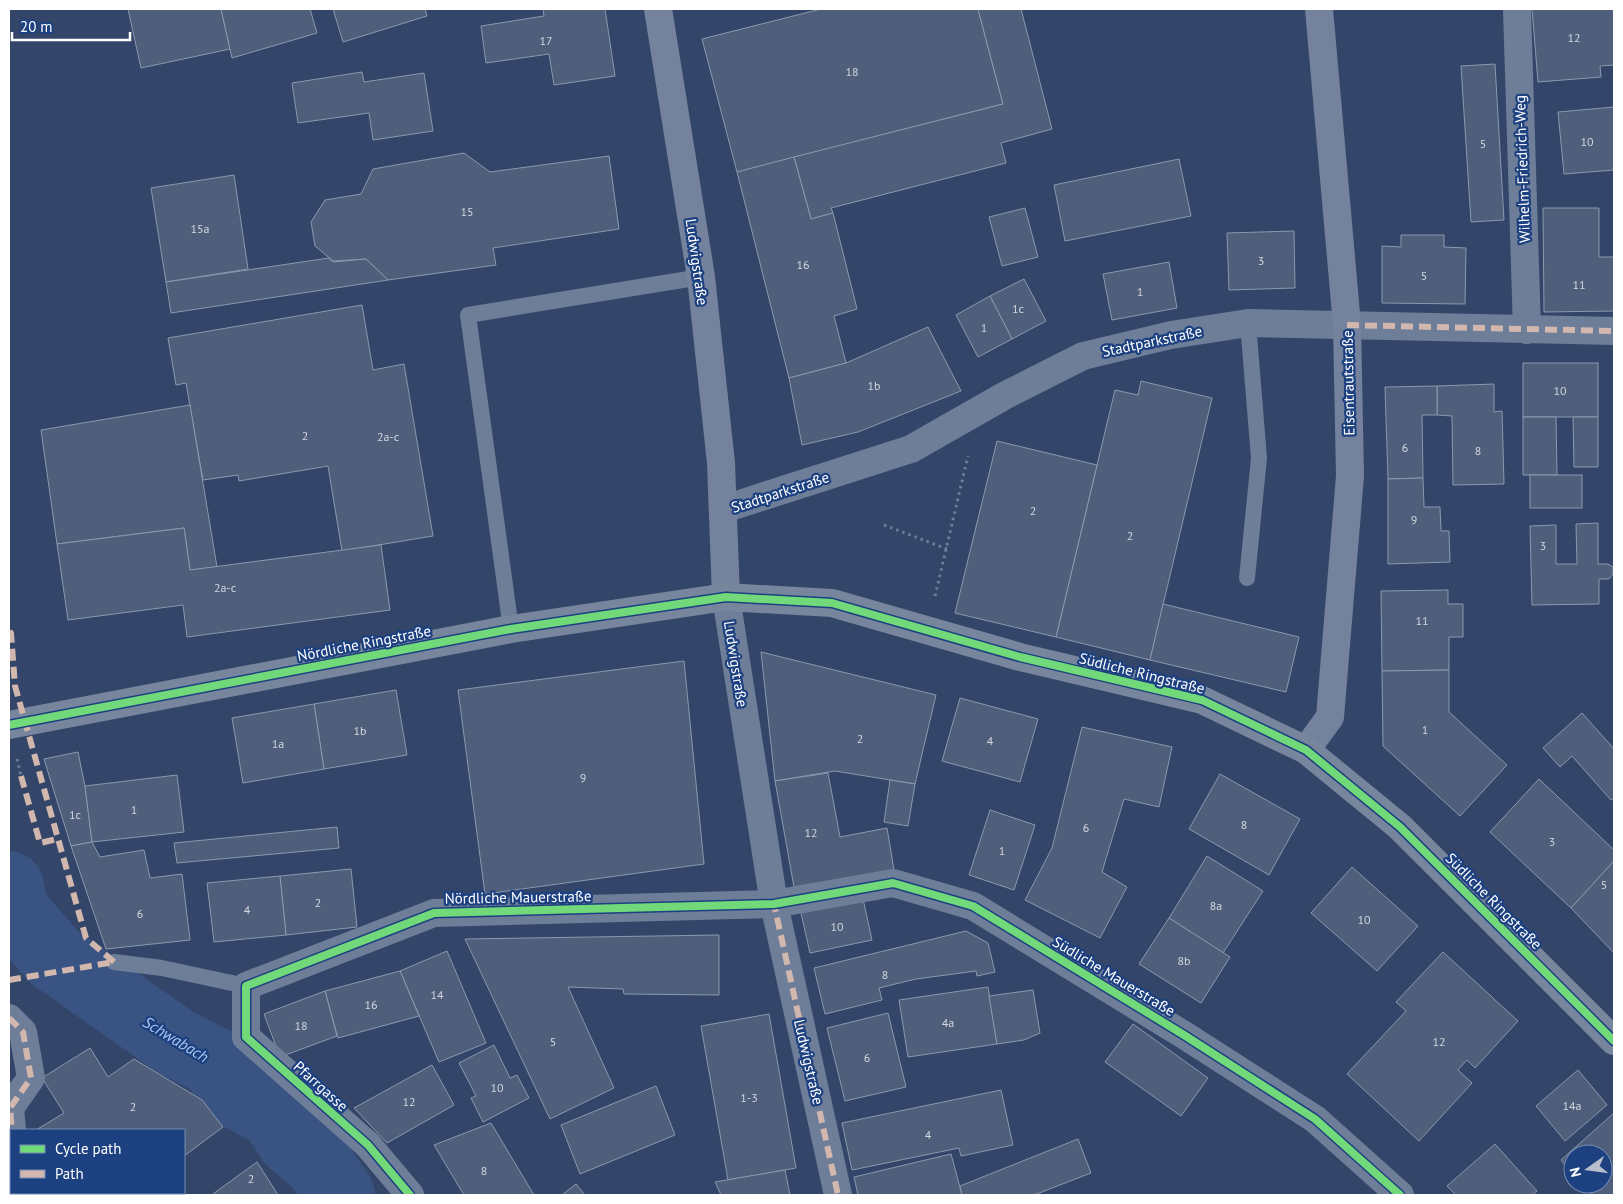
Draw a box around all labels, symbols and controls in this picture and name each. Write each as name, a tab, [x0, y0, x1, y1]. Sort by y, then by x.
scale bar	[12, 10, 130, 42]
text: 20 m	[20, 17, 53, 36]
house number: 12	[1567, 30, 1581, 45]
house number: 17	[539, 33, 553, 48]
house number: 18	[845, 64, 859, 79]
street label: Wilhelm-Friedrich-Weg	[1510, 95, 1534, 243]
house number: 10	[1580, 134, 1594, 149]
house number: 5	[1480, 136, 1486, 151]
house number: 15	[460, 204, 474, 219]
street label: Ludwigstraße	[682, 218, 712, 306]
house number: 15a	[190, 221, 210, 236]
house number: 3	[1258, 253, 1264, 268]
house number: 16	[796, 257, 810, 272]
house number: 5	[1421, 268, 1427, 283]
house number: 11	[1572, 277, 1586, 292]
house number: 1	[1137, 284, 1143, 299]
house number: 1c	[1012, 301, 1025, 316]
house number: 1	[981, 320, 987, 335]
street label: Stadtparkstraße	[1100, 321, 1204, 361]
street label: Eisentrautstraße	[1338, 330, 1358, 436]
house number: 1b	[867, 378, 881, 393]
house number: 10	[1553, 383, 1567, 398]
house number: 2	[302, 428, 308, 443]
house number: 2a-c	[377, 429, 400, 444]
house number: 6	[1402, 440, 1408, 455]
house number: 8	[1475, 443, 1481, 458]
street label: Stadtparkstraße	[729, 467, 831, 517]
house number: 2	[1030, 503, 1036, 518]
house number: 9	[1411, 512, 1417, 527]
house number: 2	[1127, 528, 1133, 543]
house number: 3	[1540, 538, 1546, 553]
house number: 2a-c	[214, 580, 237, 595]
house number: 11	[1415, 613, 1429, 628]
street label: Ludwigstraße	[720, 619, 752, 709]
street label: Nördliche Ringstraße	[295, 621, 433, 665]
street label: Südliche Ringstraße	[1077, 648, 1207, 698]
house number: 1	[1422, 722, 1428, 737]
house number: 1b	[353, 723, 367, 738]
house number: 2	[857, 731, 863, 746]
house number: 4	[987, 733, 994, 748]
house number: 1a	[272, 736, 284, 751]
house number: 9	[580, 770, 586, 785]
house number: 1	[131, 802, 137, 817]
house number: 1c	[69, 807, 82, 822]
house number: 8	[1241, 817, 1247, 832]
house number: 6	[1083, 820, 1089, 835]
house number: 12	[804, 825, 818, 840]
house number: 3	[1549, 834, 1555, 849]
house number: 1	[999, 843, 1005, 858]
street label: Südliche Ringstraße	[1442, 849, 1546, 953]
house number: 5	[1601, 877, 1607, 892]
street label: Nördliche Mauerstraße	[444, 886, 592, 908]
house number: 2	[315, 895, 321, 910]
house number: 8a	[1210, 898, 1222, 913]
house number: 4	[244, 902, 251, 917]
house number: 6	[137, 906, 143, 921]
house number: 10	[1357, 912, 1371, 927]
house number: 10	[830, 919, 844, 934]
street label: Südliche Mauerstraße	[1049, 932, 1179, 1020]
house number: 8b	[1177, 953, 1191, 968]
house number: 8	[882, 967, 888, 982]
house number: 14	[430, 987, 444, 1002]
house number: 16	[364, 997, 378, 1012]
water label: Schwabach	[139, 1012, 213, 1066]
house number: 4a	[942, 1015, 954, 1030]
street label: Ludwigstraße	[790, 1017, 828, 1107]
house number: 18	[294, 1018, 308, 1033]
house number: 5	[550, 1034, 556, 1049]
house number: 12	[1432, 1034, 1446, 1049]
house number: 6	[864, 1050, 870, 1065]
street label: Pfarrgasse	[290, 1057, 352, 1115]
house number: 10	[490, 1080, 504, 1095]
house number: 1-3	[740, 1090, 758, 1105]
house number: 12	[402, 1094, 416, 1109]
house number: 14a	[1562, 1098, 1582, 1113]
house number: 2	[130, 1099, 136, 1114]
house number: 4	[925, 1127, 932, 1142]
legend	[10, 1129, 185, 1194]
text: Cycle path	[55, 1139, 121, 1158]
north arrow	[1563, 1144, 1613, 1194]
house number: 8	[481, 1163, 487, 1178]
text: Path	[55, 1164, 84, 1183]
text: N	[1566, 1166, 1585, 1179]
house number: 2	[248, 1171, 254, 1186]

